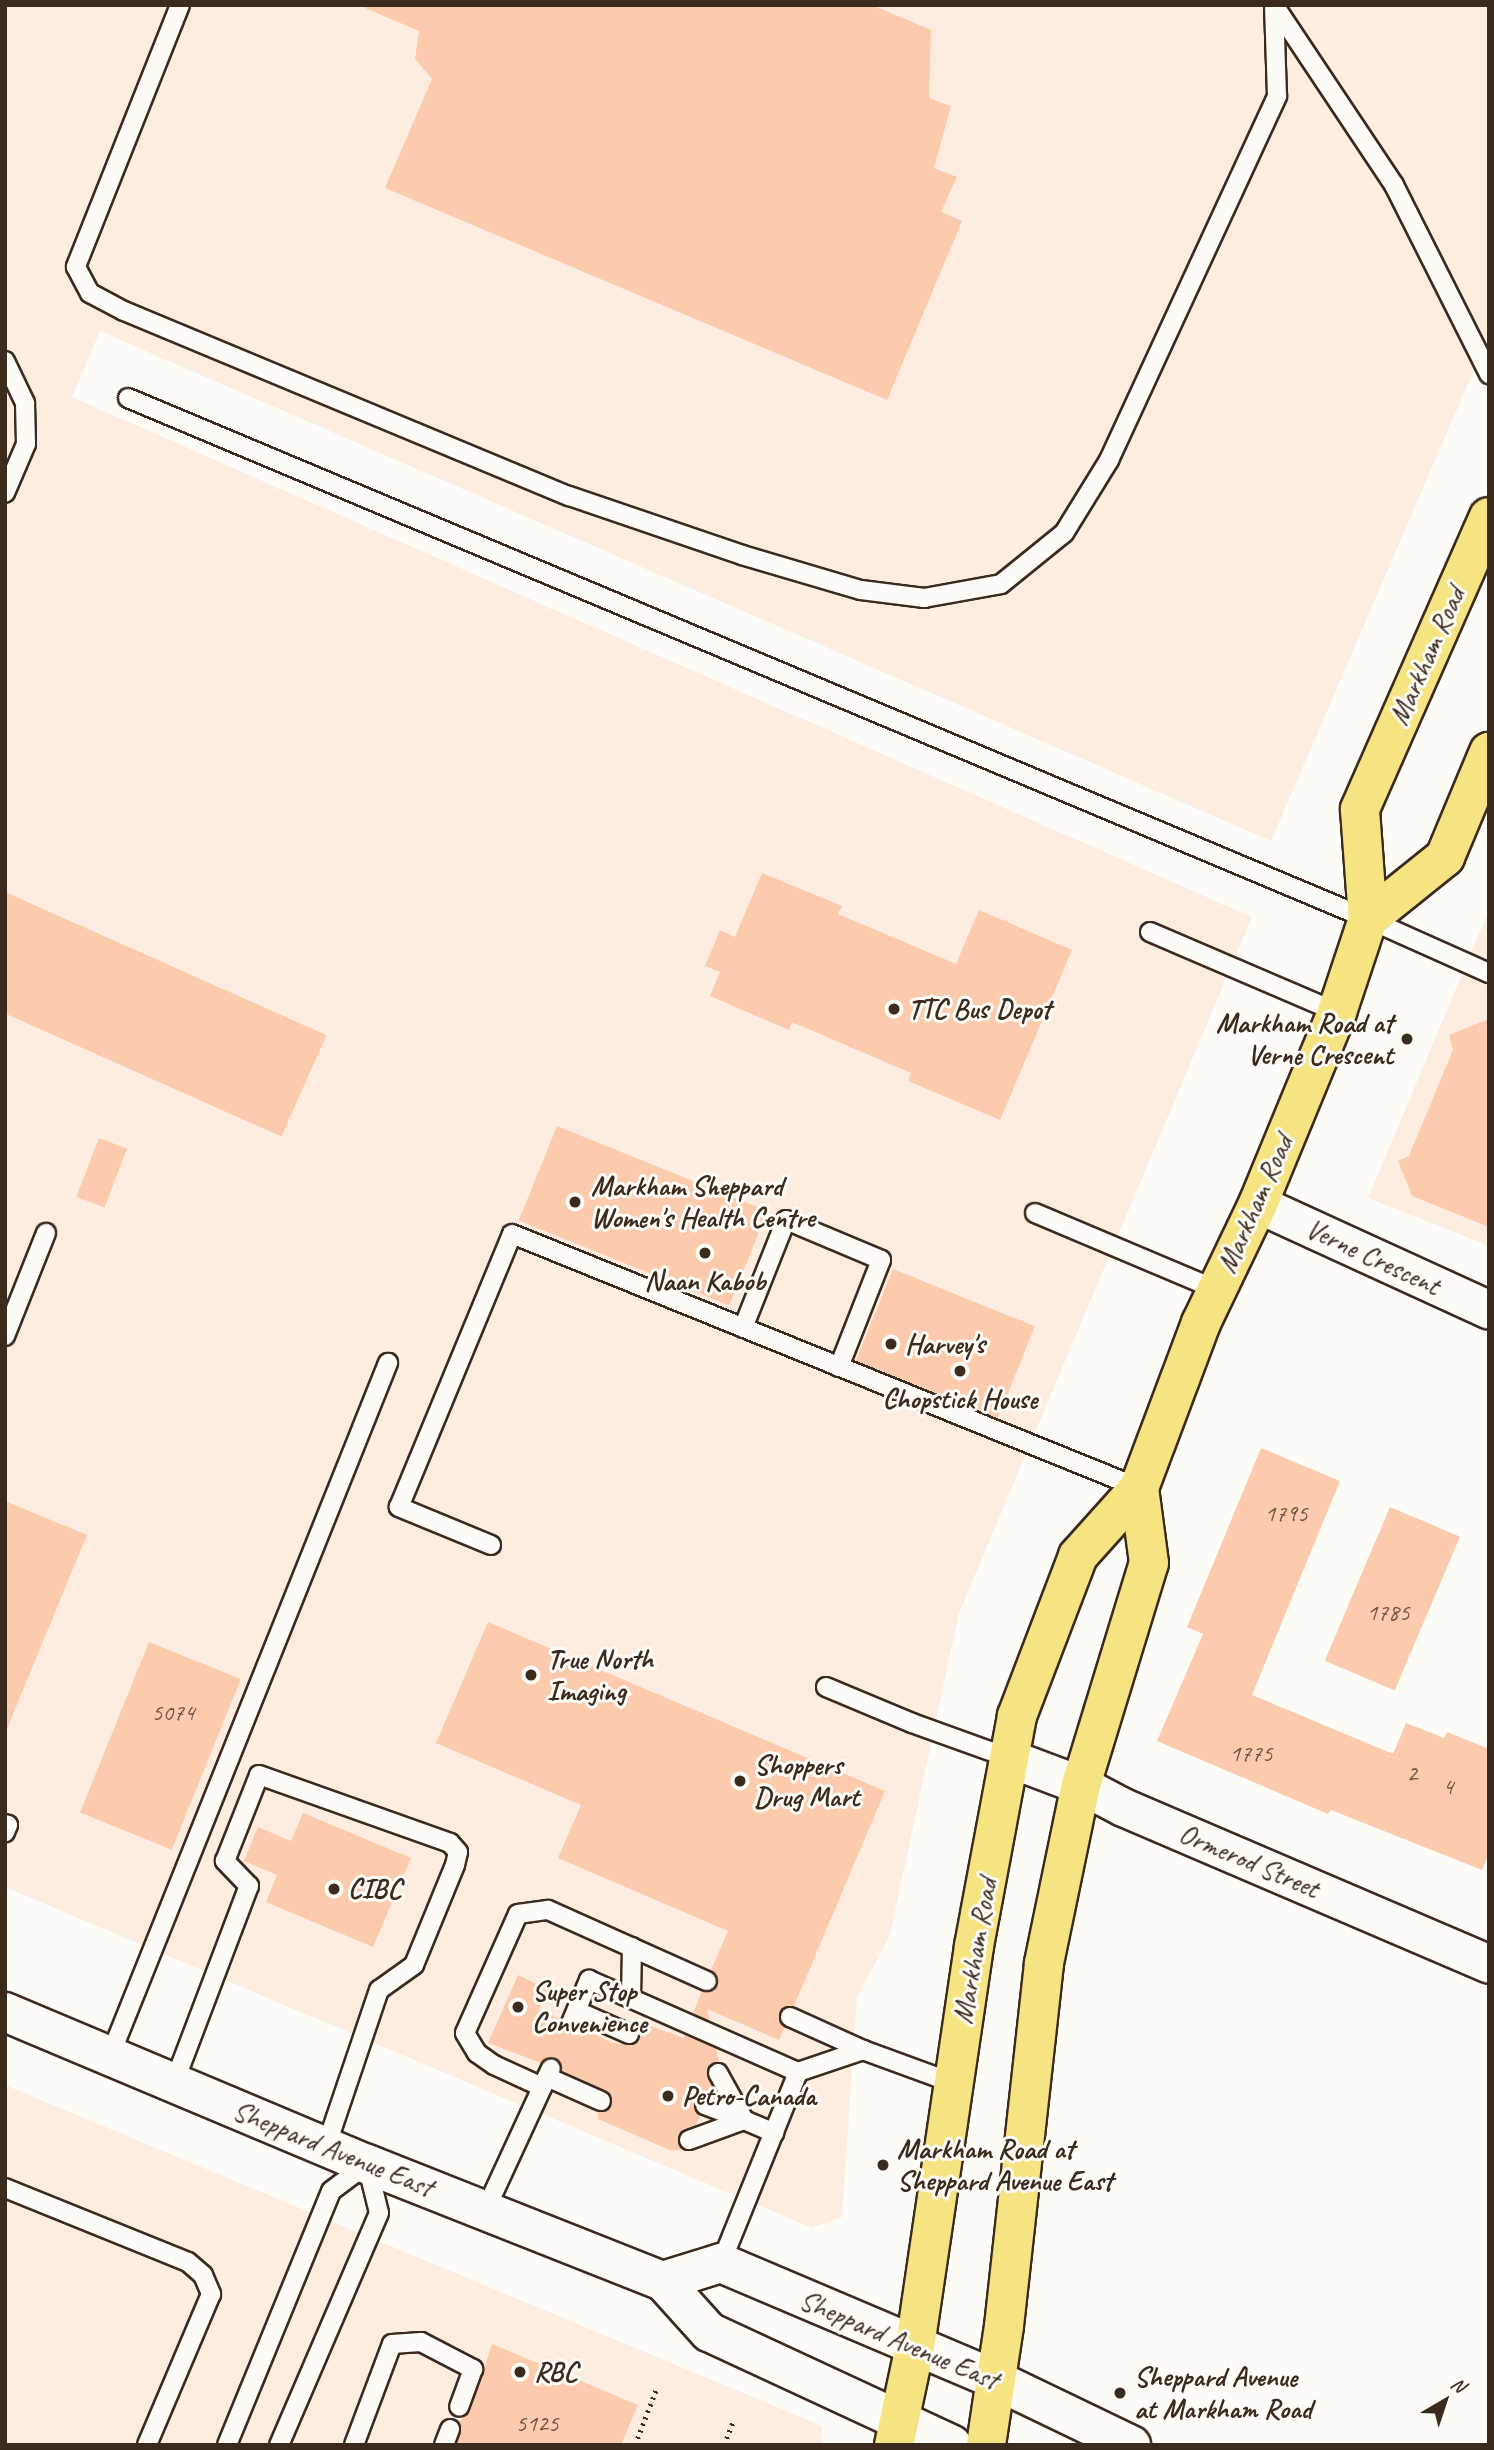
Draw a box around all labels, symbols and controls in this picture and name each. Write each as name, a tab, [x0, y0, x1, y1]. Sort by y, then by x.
street label: Markham Road	[1382, 582, 1472, 730]
place label: TTC Bus Depot	[908, 992, 1051, 1026]
marker: TTC Bus Depot	[886, 1001, 902, 1017]
place label: Markham Road at Verne Crescent	[1216, 1006, 1393, 1072]
marker: Markham Road at Verne Crescent	[1399, 1031, 1415, 1047]
street label: Markham Road	[1210, 1130, 1300, 1278]
place label: Markham Sheppard Women's Health Centre	[591, 1169, 814, 1235]
marker: Markham Sheppard Women's Health Centre	[565, 1192, 585, 1212]
street label: Verne Crescent	[1301, 1211, 1445, 1303]
marker: Naan Kabob	[697, 1245, 713, 1261]
place label: Naan Kabob	[644, 1264, 766, 1298]
place label: Harvey's	[905, 1327, 985, 1361]
marker: Harvey's	[883, 1336, 899, 1352]
marker: Chopstick House	[952, 1363, 968, 1379]
place label: Chopstick House	[883, 1382, 1037, 1416]
house number: 1795	[1264, 1500, 1308, 1528]
house number: 1785	[1366, 1599, 1410, 1627]
place label: True North Imaging	[547, 1642, 654, 1708]
marker: True North Imaging	[521, 1665, 541, 1685]
house number: 5074	[151, 1699, 195, 1727]
house number: 1775	[1229, 1740, 1273, 1768]
place label: Shoppers Drug Mart	[754, 1748, 860, 1814]
house number: 2	[1407, 1760, 1417, 1788]
marker: Shoppers Drug Mart	[732, 1773, 748, 1789]
house number: 4	[1443, 1773, 1453, 1801]
street label: Ormerod Street	[1174, 1816, 1324, 1906]
place label: CIBC	[348, 1872, 401, 1906]
street label: Markham Road	[946, 1876, 1004, 2026]
marker: CIBC	[326, 1881, 342, 1897]
place label: Super Stop Convenience	[532, 1974, 647, 2040]
marker: Super Stop Convenience	[510, 1999, 526, 2015]
place label: Petro-Canada	[682, 2079, 816, 2113]
marker: Petro-Canada	[660, 2088, 676, 2104]
street label: Sheppard Avenue East	[228, 2093, 438, 2205]
place label: Markham Road at Sheppard Avenue East	[897, 2132, 1113, 2198]
marker: Markham Road at Sheppard Avenue East	[875, 2157, 891, 2173]
street label: Sheppard Avenue East	[794, 2283, 1004, 2397]
place label: RBC	[534, 2355, 577, 2389]
place label: Sheppard Avenue at Markham Road	[1134, 2360, 1311, 2426]
marker: RBC	[512, 2364, 528, 2380]
north arrow	[1410, 2366, 1480, 2436]
text: N	[1446, 2372, 1470, 2398]
marker: Sheppard Avenue at Markham Road	[1112, 2385, 1128, 2401]
house number: 5125	[515, 2410, 559, 2438]

